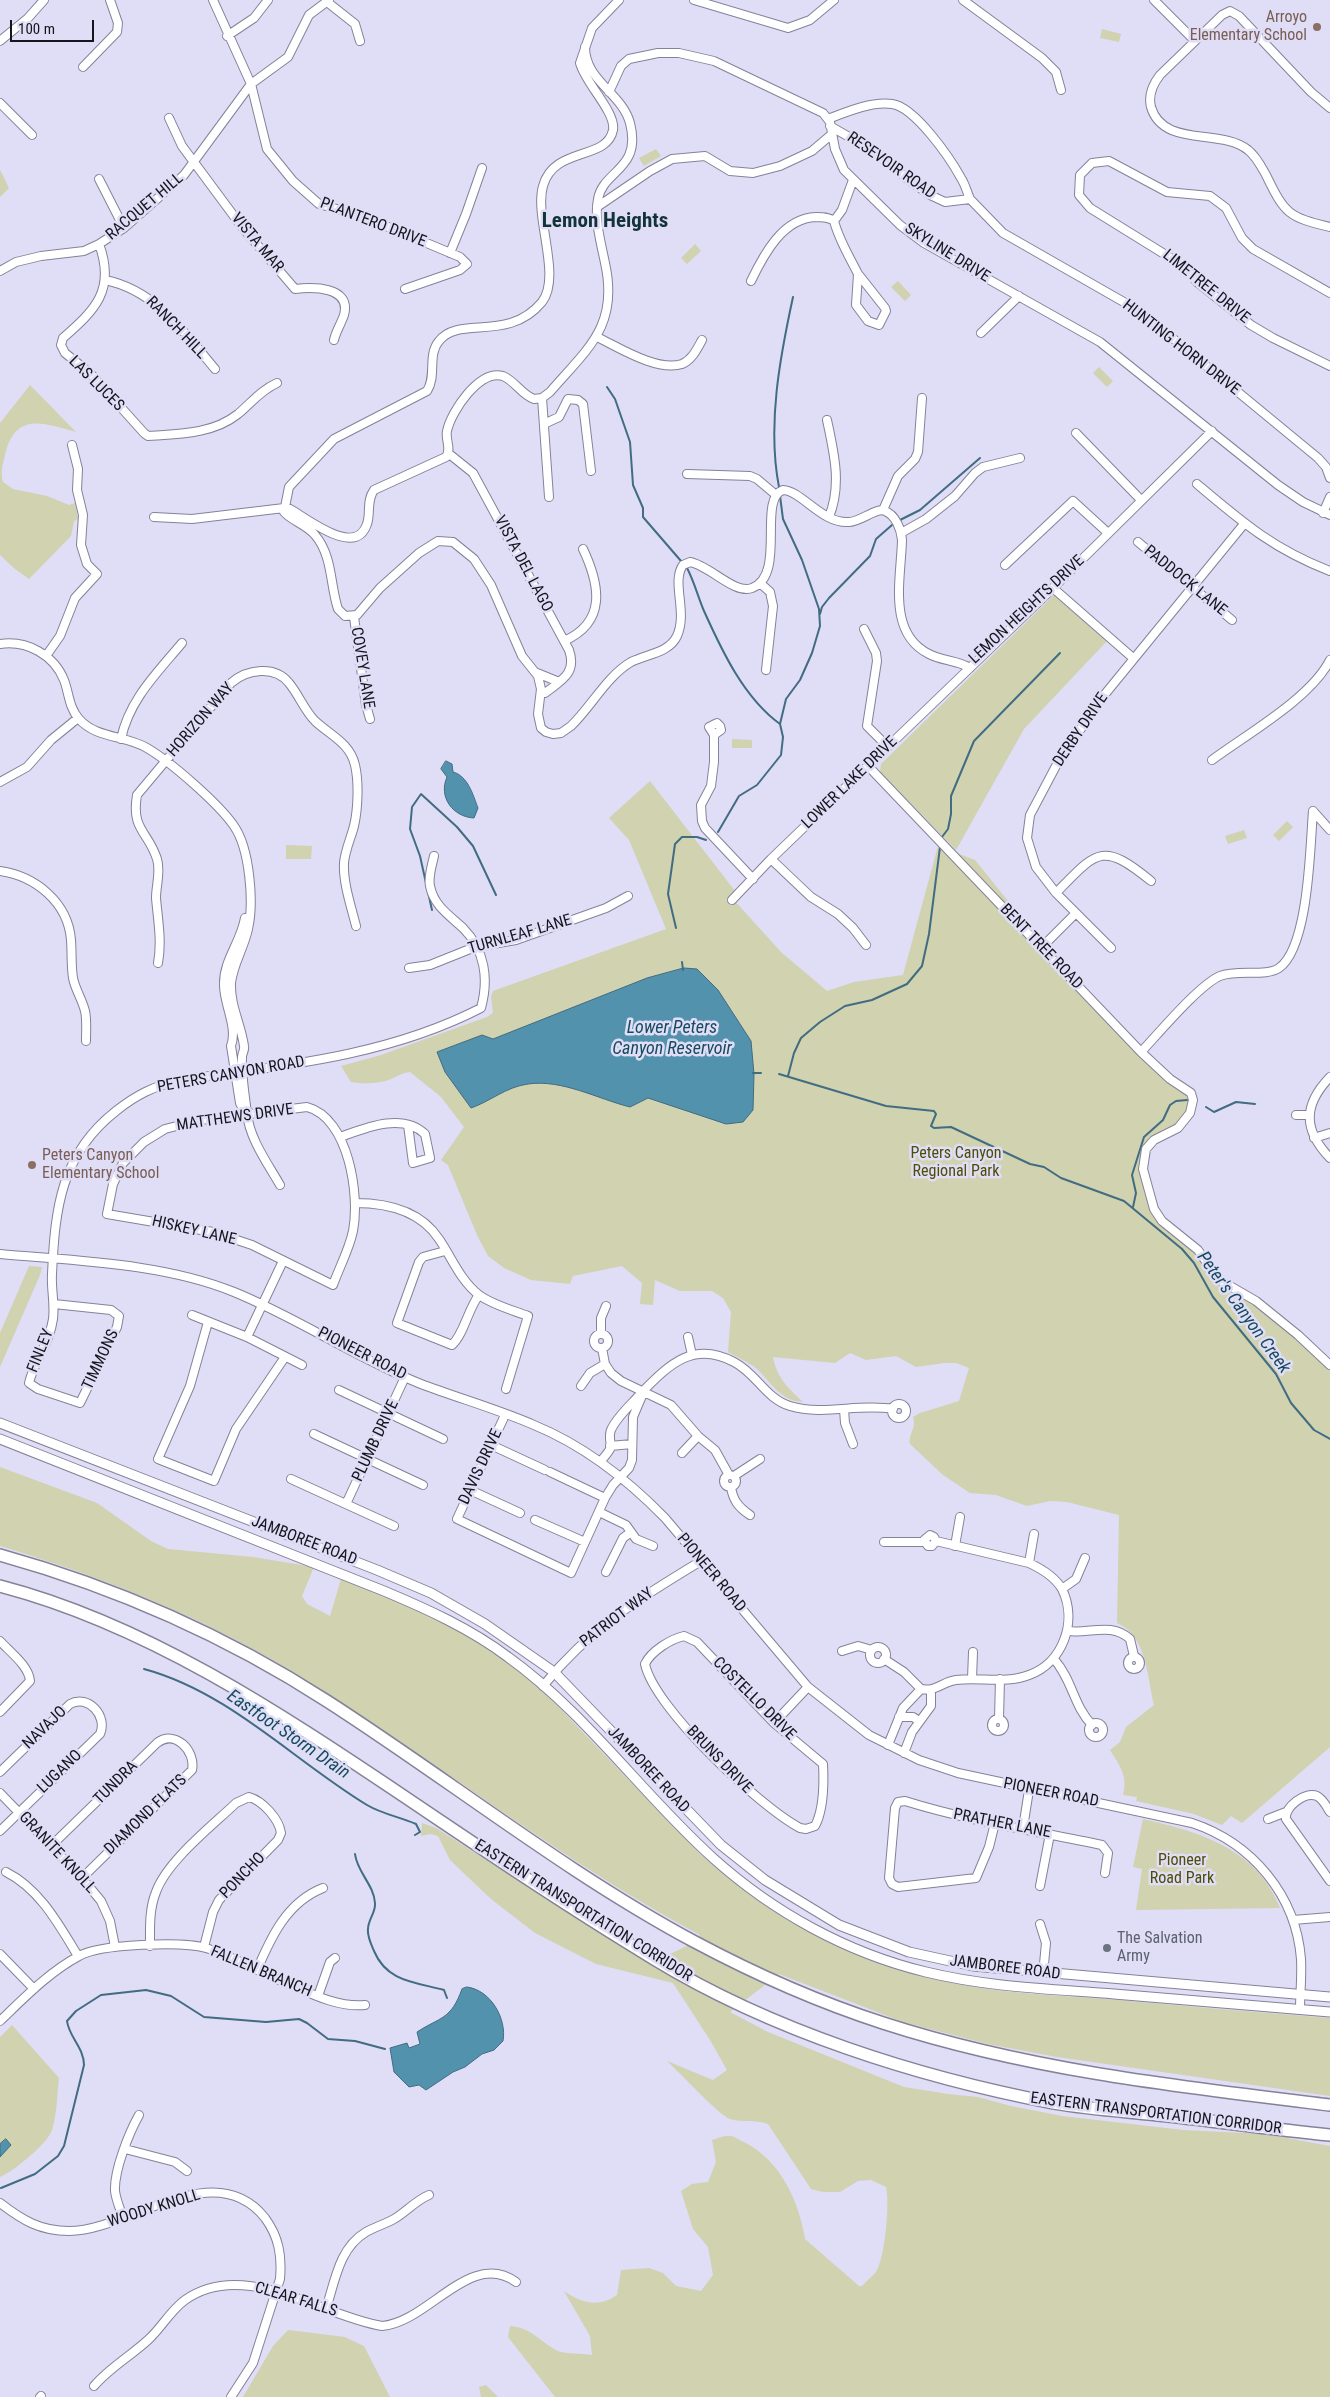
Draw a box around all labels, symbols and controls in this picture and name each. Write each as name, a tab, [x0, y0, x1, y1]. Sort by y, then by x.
place label: Arroyo Elementary School	[1190, 8, 1307, 46]
scale bar	[12, 10, 96, 42]
text: 100 m	[18, 20, 55, 38]
marker: Arroyo Elementary School	[1311, 21, 1323, 33]
street label: RESEVOIR ROAD	[843, 128, 939, 204]
street label: RACQUET HILL	[103, 169, 187, 245]
street label: PLANTERO DRIVE	[317, 194, 429, 252]
street label: VISTA MAR	[227, 209, 287, 277]
district label: Lemon Heights	[542, 209, 668, 235]
street label: SKYLINE DRIVE	[901, 219, 993, 287]
street label: LIMETREE DRIVE	[1158, 246, 1254, 328]
street label: RANCH HILL	[142, 293, 210, 363]
street label: HUNTING HORN DRIVE	[1118, 296, 1244, 400]
street label: LAS LUCES	[64, 352, 128, 416]
street label: VISTA DEL LAGO	[490, 513, 556, 615]
street label: PADDOCK LANE	[1140, 542, 1230, 620]
street label: LEMON HEIGHTS DRIVE	[965, 552, 1089, 668]
street label: COVEY LANE	[346, 626, 378, 710]
street label: HORIZON WAY	[164, 679, 238, 761]
street label: DERBY DRIVE	[1049, 690, 1113, 770]
street label: LOWER LAKE DRIVE	[798, 733, 902, 833]
street label: BENT TREE ROAD	[996, 900, 1086, 994]
street label: TURNLEAF LANE	[466, 911, 574, 959]
water label: Lower Peters Canyon Reservoir	[612, 1017, 732, 1060]
street label: PETERS CANYON ROAD	[156, 1053, 306, 1097]
street label: MATTHEWS DRIVE	[175, 1100, 295, 1136]
park label: Peters Canyon Regional Park	[910, 1144, 1002, 1182]
place label: Peters Canyon Elementary School	[42, 1146, 159, 1184]
marker: Peters Canyon Elementary School	[26, 1159, 38, 1171]
street label: HISKEY LANE	[150, 1212, 238, 1250]
water label: Peter's Canyon Creek	[1192, 1248, 1294, 1378]
street label: PIONEER ROAD	[315, 1323, 409, 1385]
street label: FINLEY	[24, 1326, 58, 1376]
street label: TIMMONS	[79, 1327, 123, 1393]
street label: PLUMB DRIVE	[349, 1397, 403, 1485]
street label: DAVIS DRIVE	[455, 1426, 507, 1508]
street label: JAMBOREE ROAD	[248, 1512, 360, 1570]
street label: PIONEER ROAD	[673, 1530, 749, 1616]
street label: PATRIOT WAY	[576, 1584, 658, 1652]
street label: COSTELLO DRIVE	[708, 1653, 800, 1745]
water label: Eastfoot Storm Drain	[222, 1686, 354, 1784]
street label: NAVAJO	[19, 1702, 71, 1754]
street label: BRUNS DRIVE	[682, 1722, 756, 1798]
street label: JAMBOREE ROAD	[603, 1723, 693, 1817]
street label: LUGANO	[34, 1746, 86, 1798]
street label: TUNDRA	[90, 1757, 142, 1809]
street label: DIAMOND FLATS	[101, 1771, 191, 1859]
street label: PIONEER ROAD	[1002, 1774, 1100, 1812]
street label: PRATHER LANE	[952, 1805, 1052, 1843]
street label: GRANITE KNOLL	[14, 1808, 100, 1898]
street label: EASTERN TRANSPORTATION CORRIDOR	[471, 1836, 695, 1986]
street label: PONCHO	[216, 1849, 270, 1903]
park label: Pioneer Road Park	[1150, 1851, 1214, 1889]
place label: The Salvation Army	[1117, 1929, 1202, 1967]
street label: FALLEN BRANCH	[208, 1942, 314, 2002]
marker: The Salvation Army	[1101, 1942, 1113, 1954]
street label: JAMBOREE ROAD	[948, 1952, 1062, 1984]
street label: EASTERN TRANSPORTATION CORRIDOR	[1029, 2089, 1283, 2139]
street label: WOODY KNOLL	[105, 2186, 203, 2232]
street label: CLEAR FALLS	[252, 2278, 340, 2322]

